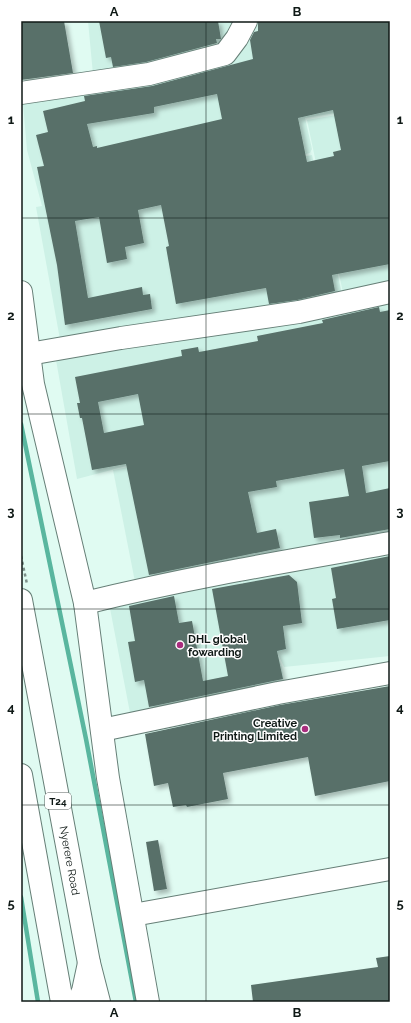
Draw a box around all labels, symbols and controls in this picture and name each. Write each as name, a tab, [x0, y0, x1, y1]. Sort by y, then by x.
text: A	[110, 4, 119, 19]
text: B	[293, 4, 302, 19]
text: 1	[8, 112, 15, 127]
text: 1	[397, 112, 404, 127]
text: 2	[7, 308, 15, 323]
text: 2	[396, 308, 404, 323]
text: 3	[7, 504, 15, 519]
text: 3	[396, 504, 404, 519]
place label: DHL global fowarding	[188, 633, 247, 659]
marker: DHL global fowarding	[175, 640, 185, 650]
text: 4	[7, 700, 15, 715]
text: 4	[396, 700, 404, 715]
place label: Creative Printing Limited	[213, 717, 297, 743]
marker: Creative Printing Limited	[300, 724, 310, 734]
road number: T24	[45, 793, 71, 809]
street label: Nyerere Road	[56, 825, 82, 896]
text: 5	[7, 896, 15, 911]
text: 5	[396, 896, 404, 911]
text: A	[110, 1005, 119, 1020]
text: B	[293, 1005, 302, 1020]

